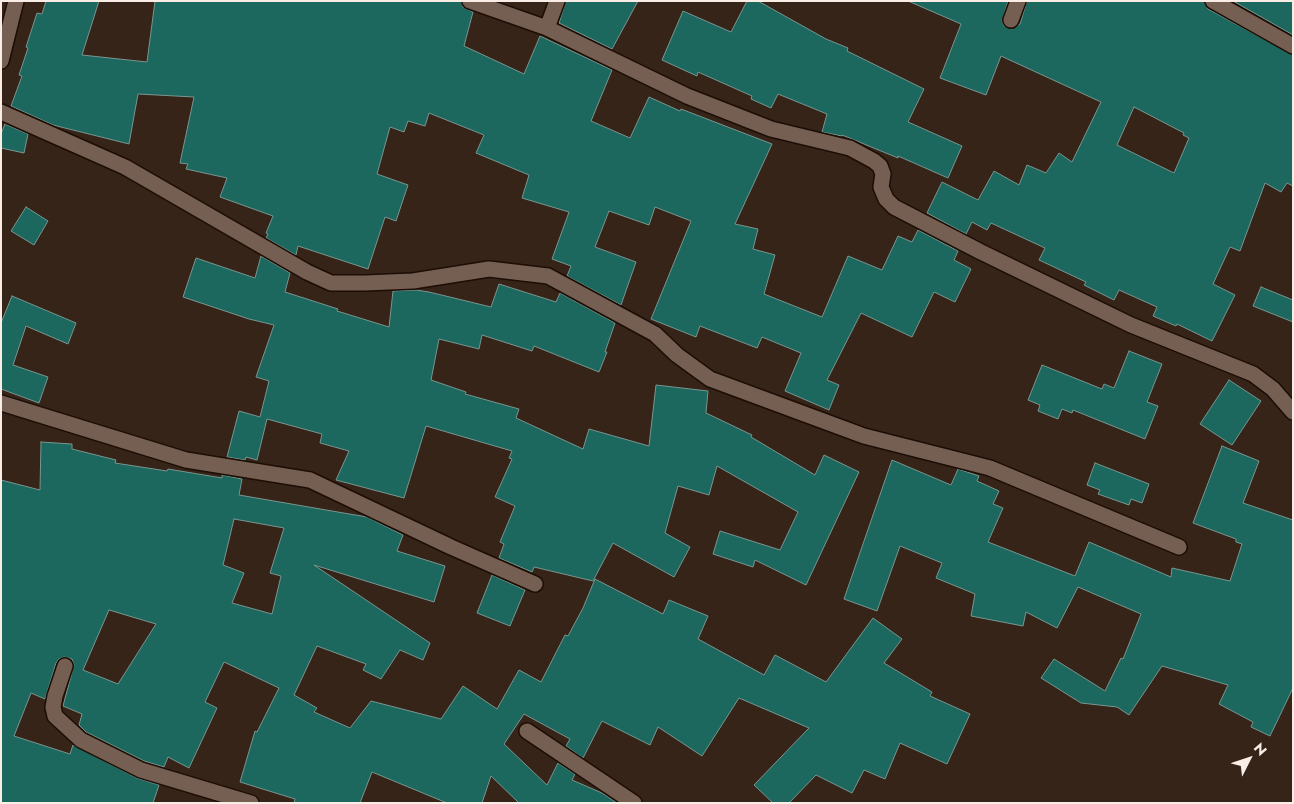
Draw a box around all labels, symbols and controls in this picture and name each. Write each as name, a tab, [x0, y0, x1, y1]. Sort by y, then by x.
north arrow	[1224, 734, 1274, 784]
text: N	[1249, 738, 1272, 760]

